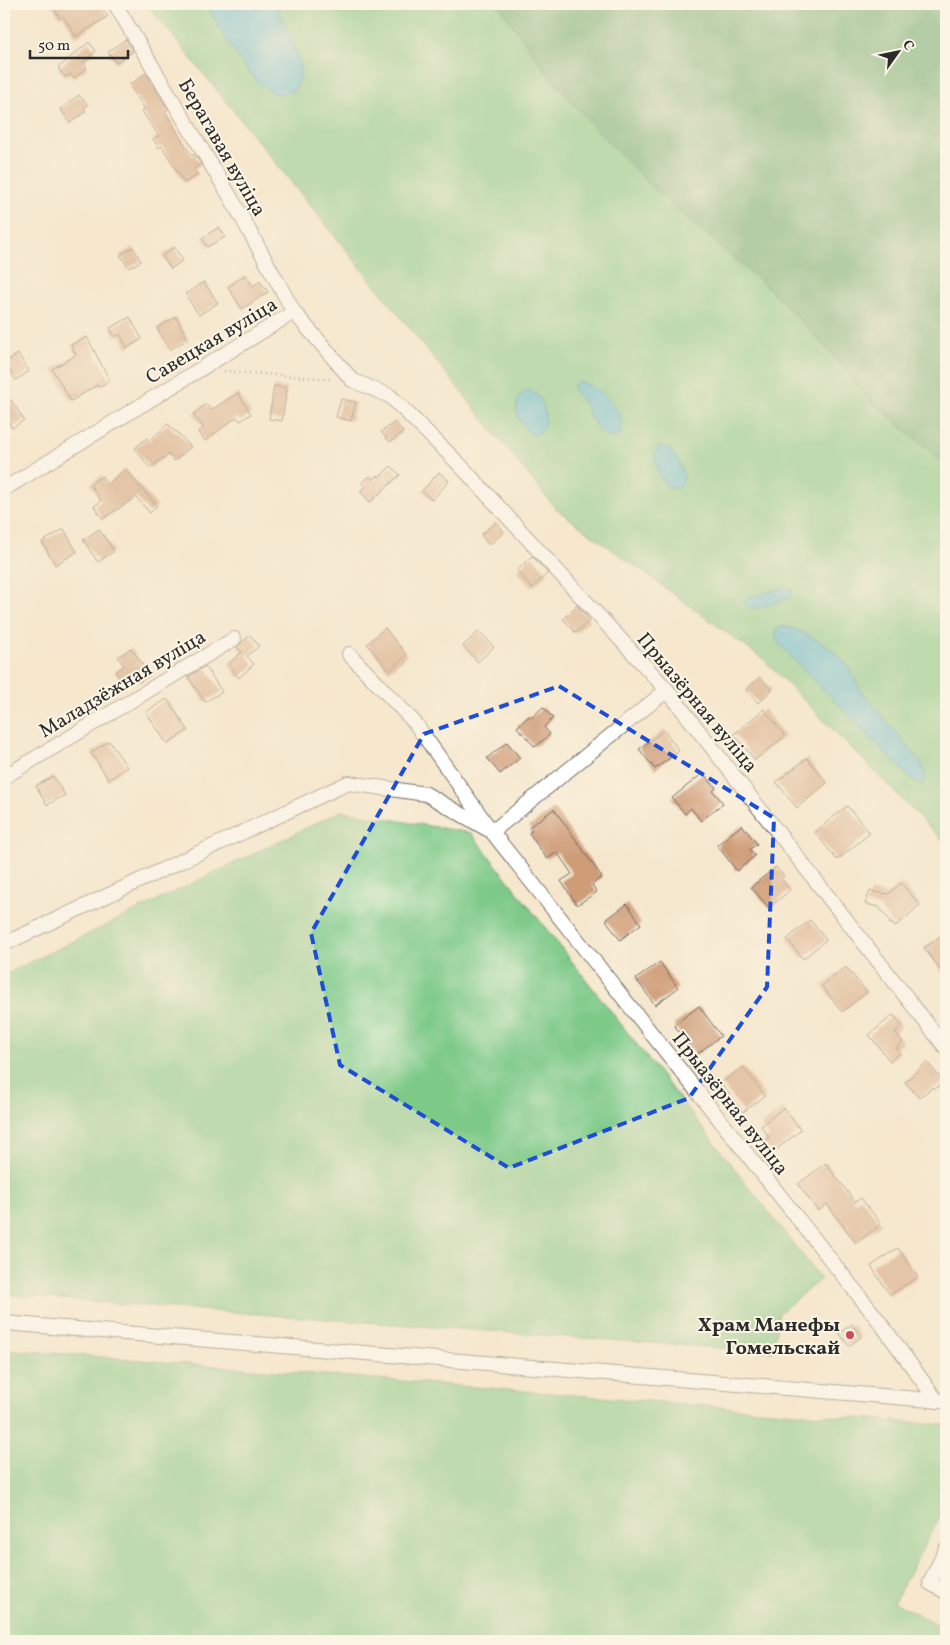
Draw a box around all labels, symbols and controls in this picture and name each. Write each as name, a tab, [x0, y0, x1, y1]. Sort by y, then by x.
scale bar	[30, 28, 128, 60]
north arrow	[872, 28, 922, 78]
text: 50 m	[38, 36, 70, 57]
text: С	[897, 37, 918, 55]
street label: Берагавая вуліца	[170, 74, 272, 222]
street label: Савецкая вуліца	[141, 291, 283, 392]
street label: Маладзёжная вуліца	[34, 624, 212, 746]
street label: Прыазёрная вуліца	[629, 627, 764, 779]
street label: Прыазёрная вуліца	[664, 1027, 794, 1182]
place label: Храм Манефы Гомельскай	[698, 1312, 840, 1363]
marker: Храм Манефы Гомельскай	[844, 1329, 856, 1341]

